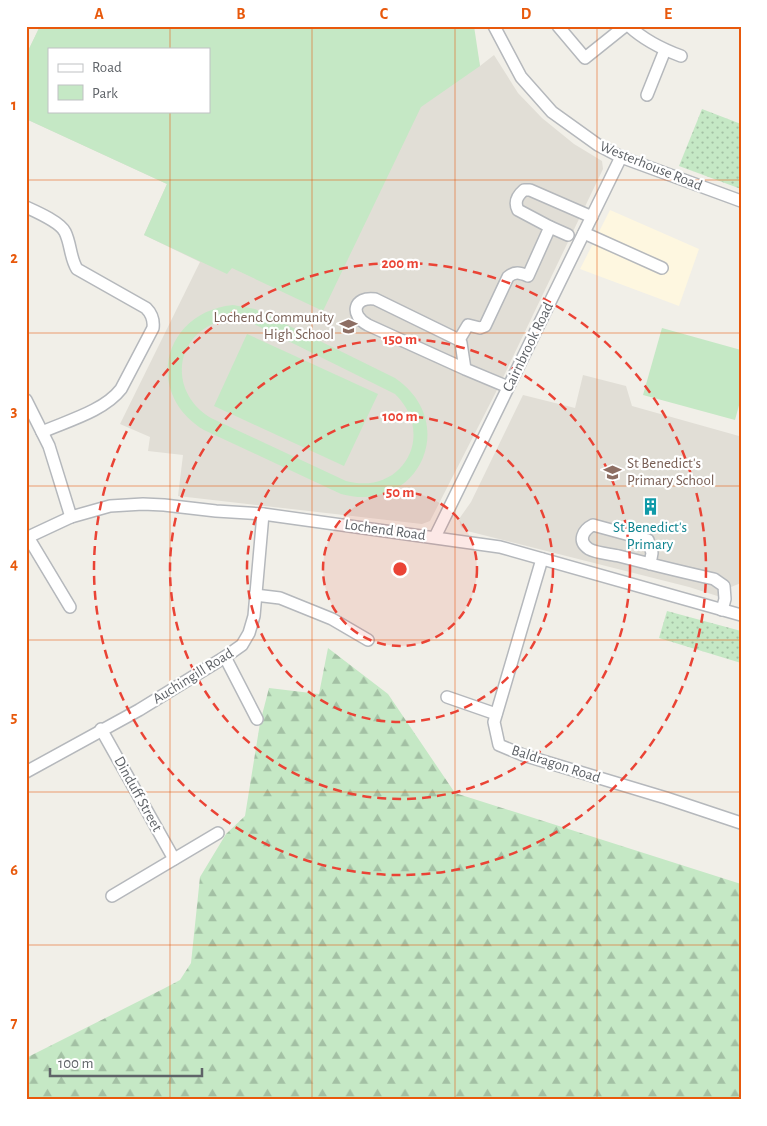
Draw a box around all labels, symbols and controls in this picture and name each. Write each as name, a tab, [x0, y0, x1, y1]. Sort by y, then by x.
text: A	[94, 6, 104, 22]
text: B	[236, 6, 246, 22]
text: C	[380, 6, 389, 22]
text: D	[521, 6, 532, 22]
text: E	[664, 6, 672, 22]
legend	[48, 48, 210, 112]
text: Road	[92, 60, 122, 75]
text: Park	[92, 86, 118, 101]
text: 1	[11, 97, 17, 113]
street label: Westerhouse Road	[598, 139, 705, 193]
text: 2	[10, 250, 18, 266]
text: 200 m	[381, 256, 419, 271]
street label: Cairnbrook Road	[500, 300, 556, 394]
place label: Lochend Community High School	[214, 310, 335, 342]
school or university icon: Lochend Community High School	[338, 316, 358, 336]
text: 150 m	[383, 332, 417, 347]
text: 3	[11, 403, 18, 419]
text: 100 m	[382, 409, 418, 424]
place label: St Benedict's Primary School	[627, 456, 715, 488]
school or university icon: St Benedict's Primary School	[603, 462, 623, 482]
text: 50 m	[386, 485, 414, 500]
building icon: St Benedict's Primary	[640, 496, 660, 516]
street label: Lochend Road	[343, 517, 427, 543]
place label: St Benedict's Primary	[613, 520, 687, 552]
text: 4	[10, 556, 18, 572]
centre of rings	[391, 560, 409, 578]
street label: Auchingill Road	[150, 645, 236, 707]
text: 5	[11, 709, 18, 725]
street label: Baldragon Road	[510, 743, 603, 786]
street label: Dinduff Street	[111, 754, 165, 834]
text: 6	[10, 862, 18, 878]
text: 7	[11, 1015, 18, 1031]
scale bar	[50, 1046, 202, 1078]
text: 100 m	[58, 1056, 93, 1071]

